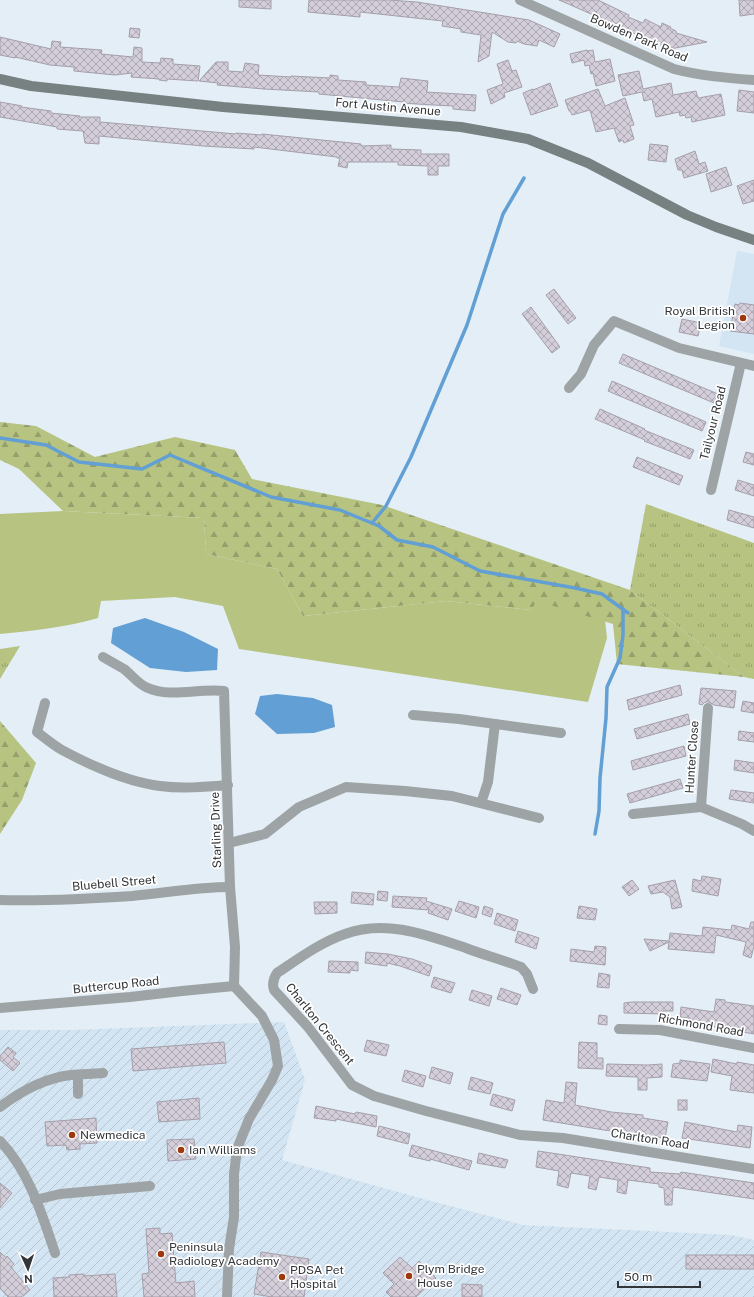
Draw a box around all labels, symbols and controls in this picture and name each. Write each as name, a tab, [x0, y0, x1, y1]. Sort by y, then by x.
street label: Bowden Park Road	[588, 11, 690, 65]
street label: Fort Austin Avenue	[335, 95, 442, 119]
place label: Royal British Legion	[665, 304, 735, 332]
marker: Royal British Legion	[738, 313, 748, 323]
street label: Tailyour Road	[697, 385, 729, 461]
street label: Hunter Close	[682, 720, 702, 794]
street label: Starling Drive	[208, 791, 224, 868]
street label: Bluebell Street	[71, 872, 157, 894]
street label: Buttercup Road	[72, 973, 160, 997]
street label: Charlton Crescent	[283, 980, 357, 1068]
street label: Richmond Road	[657, 1011, 745, 1039]
street label: Charlton Road	[610, 1126, 690, 1152]
place label: Newmedica	[80, 1128, 146, 1142]
marker: Newmedica	[67, 1130, 77, 1140]
place label: Ian Williams	[189, 1143, 256, 1157]
marker: Ian Williams	[176, 1145, 186, 1155]
place label: Peninsula Radiology Academy	[169, 1240, 280, 1268]
north arrow	[8, 1249, 48, 1289]
marker: Peninsula Radiology Academy	[156, 1249, 166, 1259]
place label: Plym Bridge House	[417, 1262, 485, 1290]
place label: PDSA Pet Hospital	[290, 1263, 344, 1291]
scale bar	[618, 1263, 700, 1289]
text: 50 m	[624, 1270, 652, 1284]
marker: Plym Bridge House	[404, 1271, 414, 1281]
marker: PDSA Pet Hospital	[277, 1272, 287, 1282]
text: N	[24, 1273, 33, 1285]

